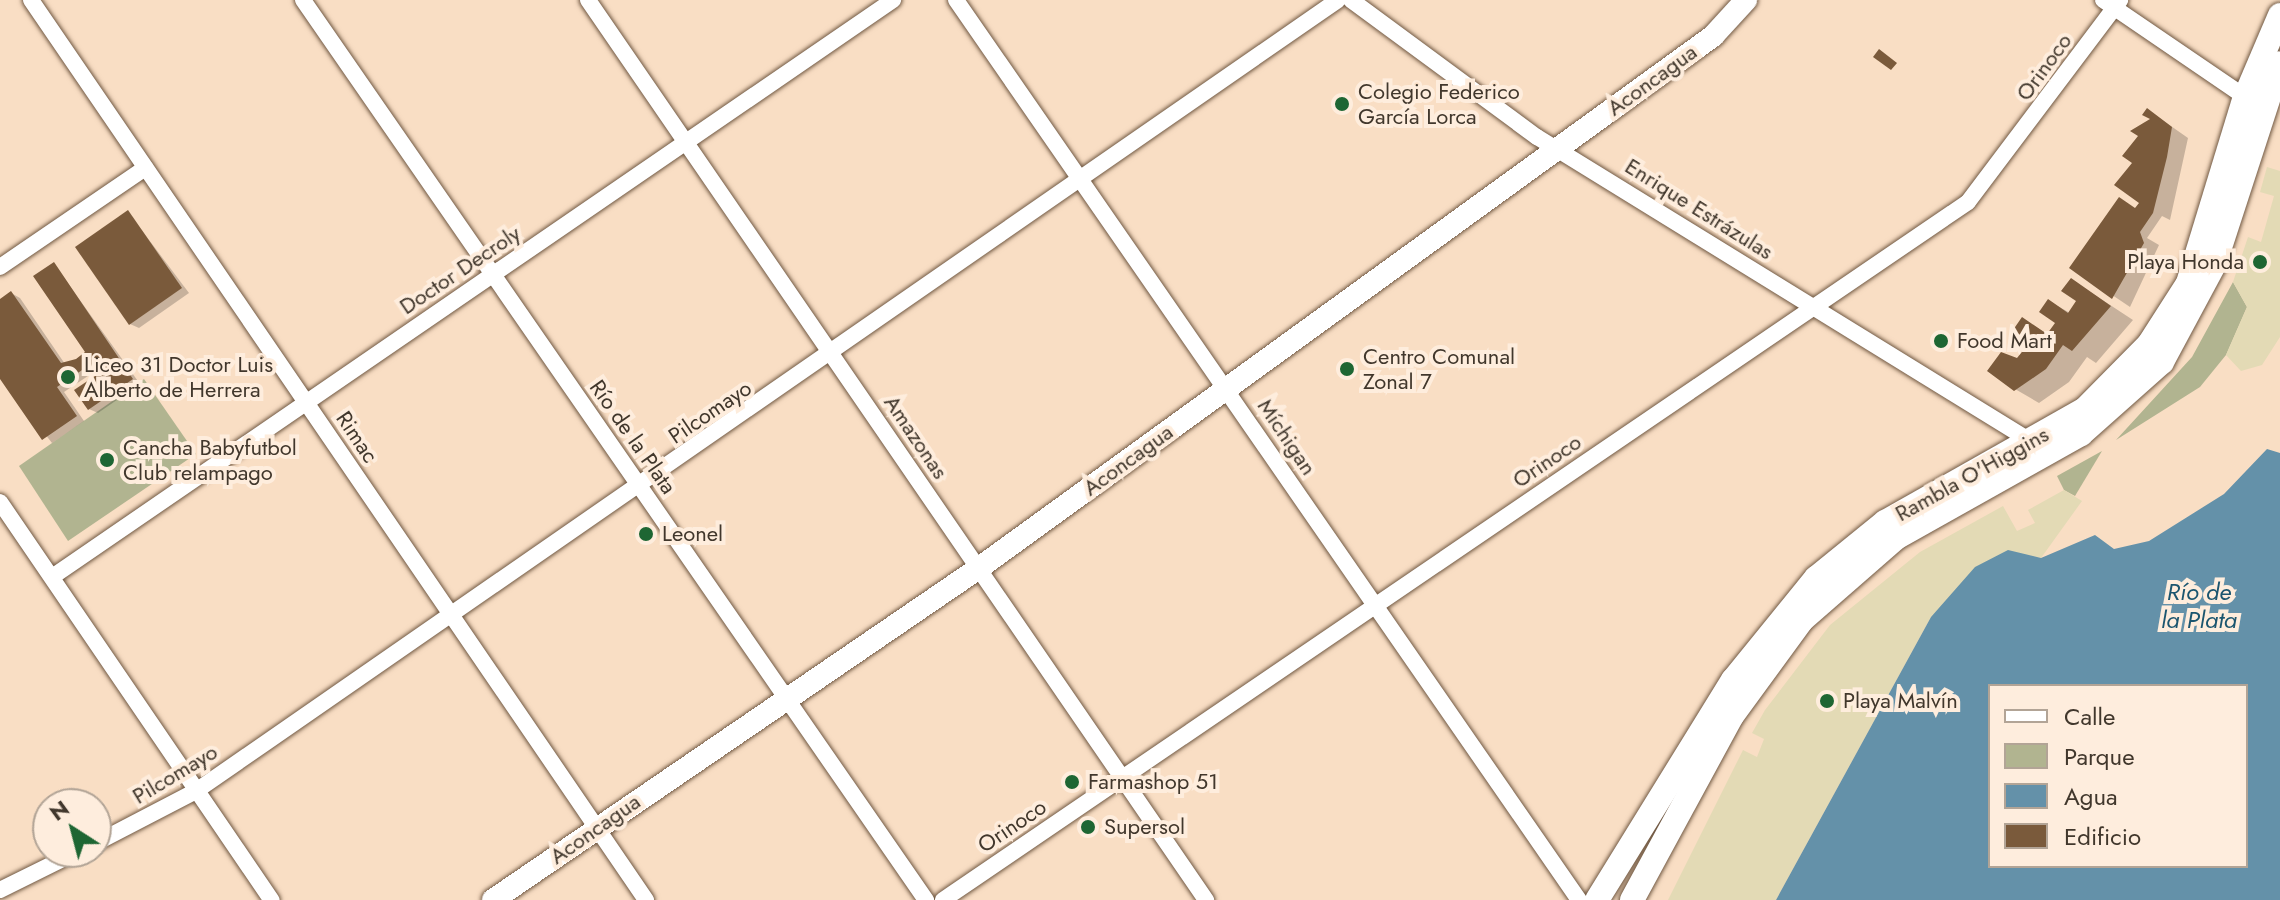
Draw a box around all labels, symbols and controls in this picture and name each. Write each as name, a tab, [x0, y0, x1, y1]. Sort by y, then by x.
street label: Orinoco	[2011, 28, 2077, 106]
street label: Aconcagua	[1602, 39, 1702, 121]
place label: Colegio Federico García Lorca	[1358, 78, 1520, 130]
marker: Colegio Federico García Lorca	[1333, 95, 1351, 113]
street label: Enrique Estrázulas	[1620, 153, 1778, 265]
street label: Doctor Decroly	[395, 220, 525, 320]
place label: Playa Honda	[2127, 249, 2244, 275]
marker: Playa Honda	[2251, 253, 2269, 271]
place label: Food Mart	[1957, 328, 2052, 354]
marker: Food Mart	[1932, 332, 1950, 350]
place label: Centro Comunal Zonal 7	[1363, 343, 1515, 394]
place label: Liceo 31 Doctor Luis Alberto de Herrera	[84, 351, 273, 402]
marker: Centro Comunal Zonal 7	[1338, 360, 1356, 378]
marker: Liceo 31 Doctor Luis Alberto de Herrera	[59, 368, 77, 386]
street label: Río de la Plata	[584, 375, 682, 499]
street label: Pilcomayo	[664, 375, 756, 449]
street label: Amazonas	[878, 390, 954, 484]
street label: Míchigan	[1252, 394, 1322, 480]
street label: Rimac	[330, 406, 384, 468]
street label: Aconcagua	[1078, 419, 1178, 501]
street label: Rambla O'Higgins	[1891, 421, 2053, 527]
street label: Orinoco	[1508, 429, 1586, 493]
place label: Cancha Babyfutbol Club relampago	[123, 434, 297, 486]
marker: Cancha Babyfutbol Club relampago	[98, 451, 116, 469]
place label: Leonel	[662, 521, 723, 547]
marker: Leonel	[637, 525, 655, 543]
water label: Río de la Plata	[2161, 578, 2237, 634]
legend	[1988, 684, 2248, 868]
place label: Playa Malvín	[1843, 688, 1958, 714]
marker: Playa Malvín	[1818, 692, 1836, 710]
text: Calle	[2064, 699, 2115, 734]
street label: Pilcomayo	[128, 738, 222, 810]
text: Parque	[2064, 739, 2135, 774]
place label: Farmashop 51	[1088, 769, 1218, 795]
marker: Farmashop 51	[1063, 773, 1081, 791]
text: Agua	[2064, 779, 2118, 814]
north arrow	[32, 788, 112, 868]
street label: Aconcagua	[545, 788, 645, 870]
text: N	[43, 792, 76, 828]
street label: Orinoco	[973, 794, 1051, 858]
place label: Supersol	[1104, 814, 1185, 840]
marker: Supersol	[1079, 818, 1097, 836]
text: Edificio	[2064, 819, 2141, 854]

